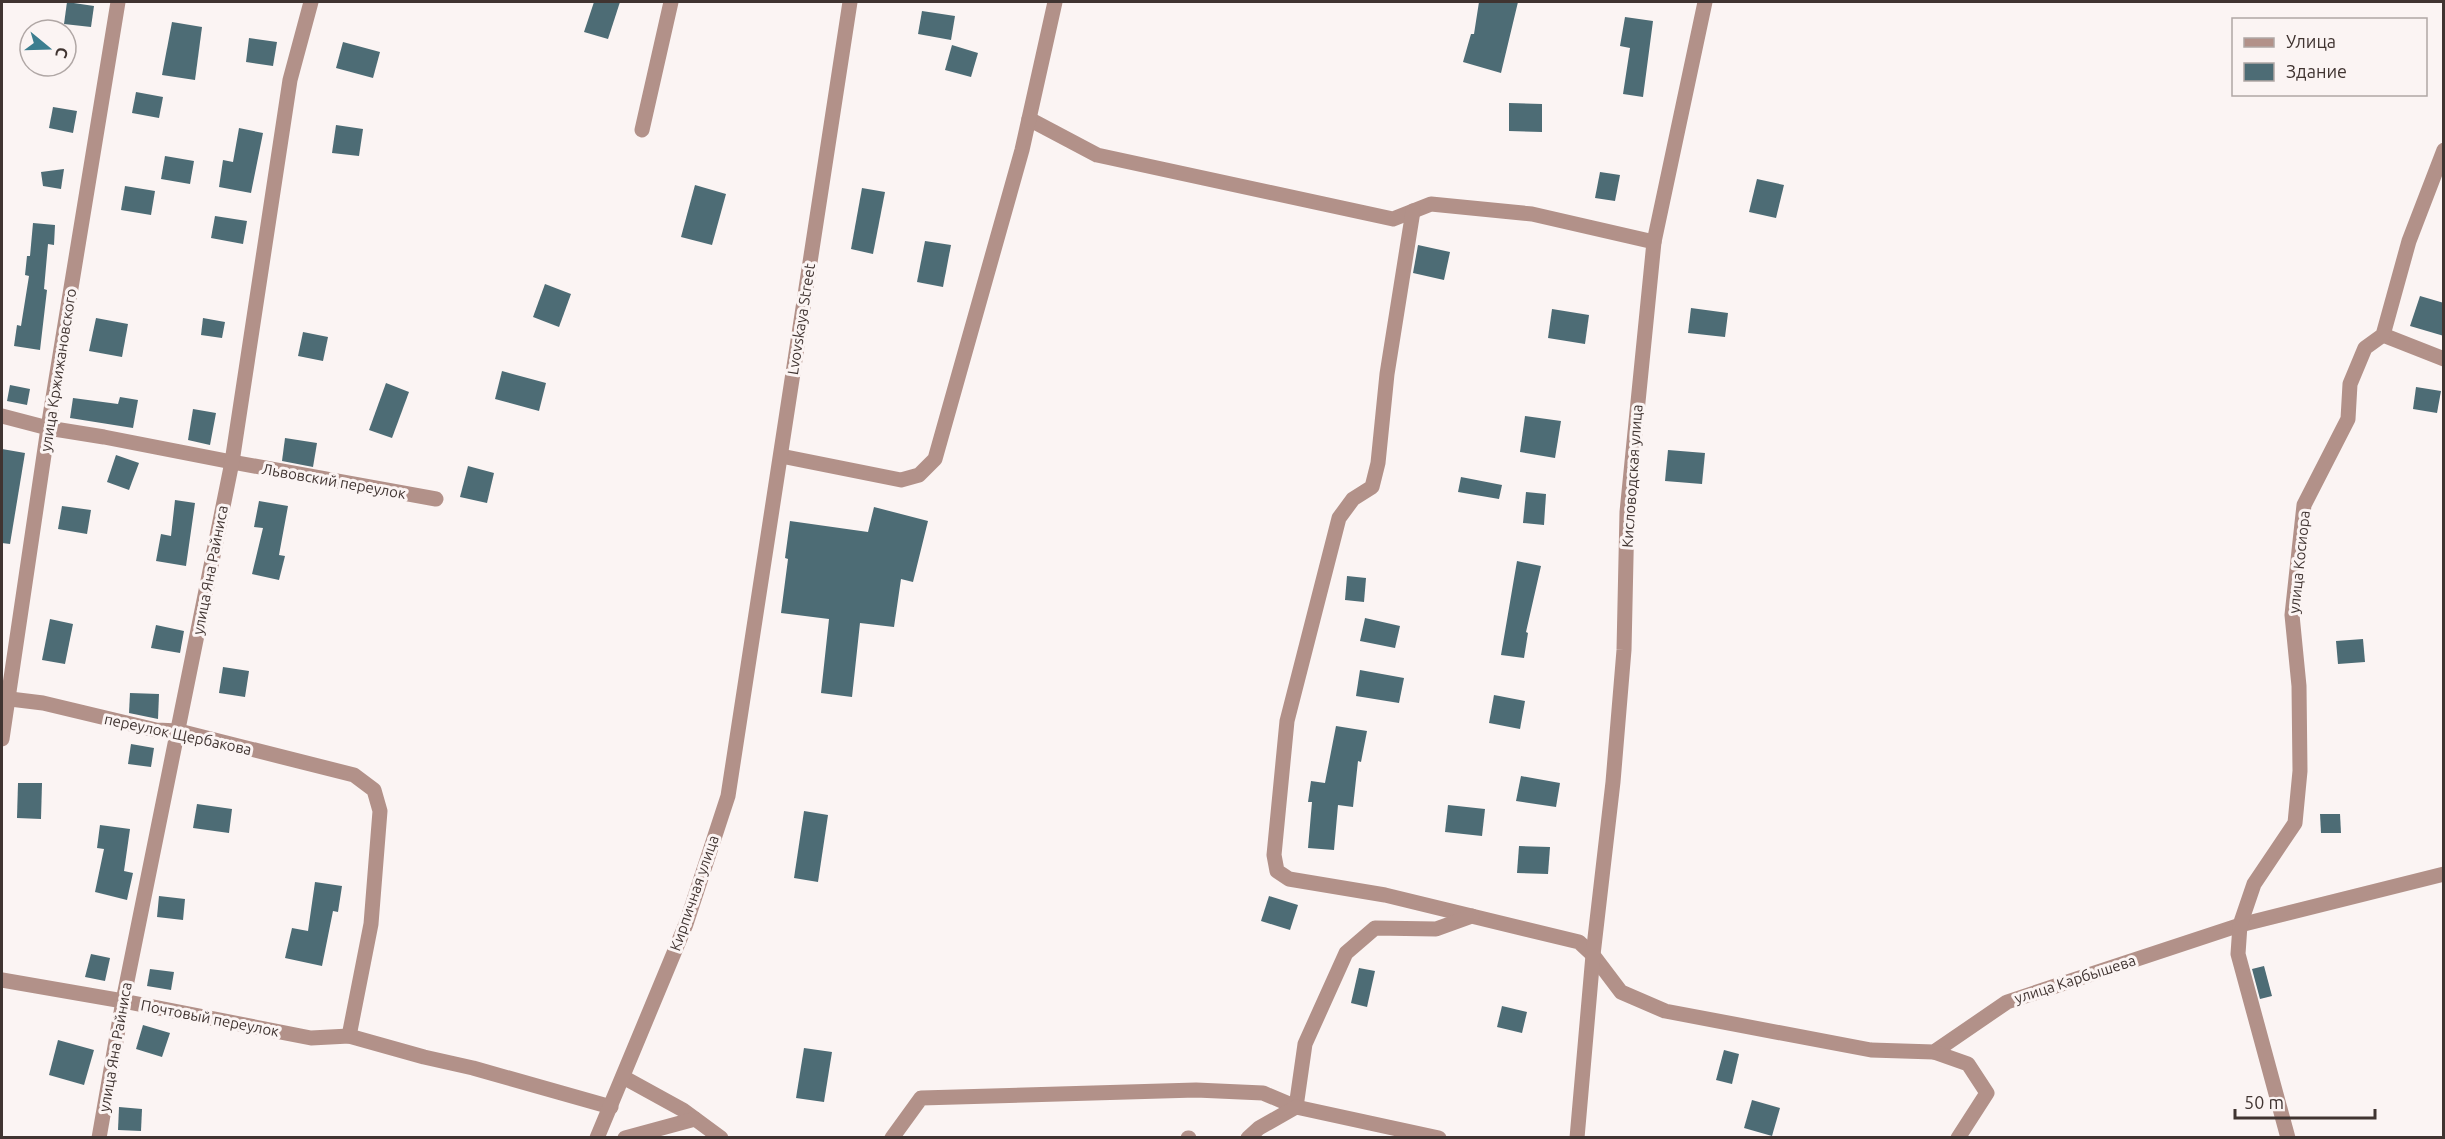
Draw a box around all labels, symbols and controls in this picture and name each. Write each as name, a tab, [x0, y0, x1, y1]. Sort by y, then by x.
north arrow	[18, 18, 78, 78]
legend	[2232, 18, 2427, 96]
text: Улица	[2286, 31, 2336, 51]
text: С	[52, 45, 72, 61]
text: Здание	[2286, 61, 2347, 81]
street label: Lvovskaya Street	[784, 262, 818, 376]
street label: улица Кржижановского	[37, 287, 79, 453]
street label: Кисловодская улица	[1619, 404, 1645, 548]
street label: Львовский переулок	[261, 460, 407, 502]
street label: улица Яна Райниса	[189, 504, 231, 636]
street label: улица Косиора	[2285, 510, 2313, 614]
street label: переулок Щербакова	[103, 710, 253, 758]
street label: Кирпичная улица	[666, 833, 722, 953]
street label: улица Карбышева	[2012, 951, 2138, 1007]
street label: улица Яна Райниса	[95, 981, 135, 1113]
street label: Почтовый переулок	[139, 996, 281, 1040]
scale bar	[2235, 1082, 2374, 1120]
text: 50 m	[2244, 1092, 2284, 1112]

